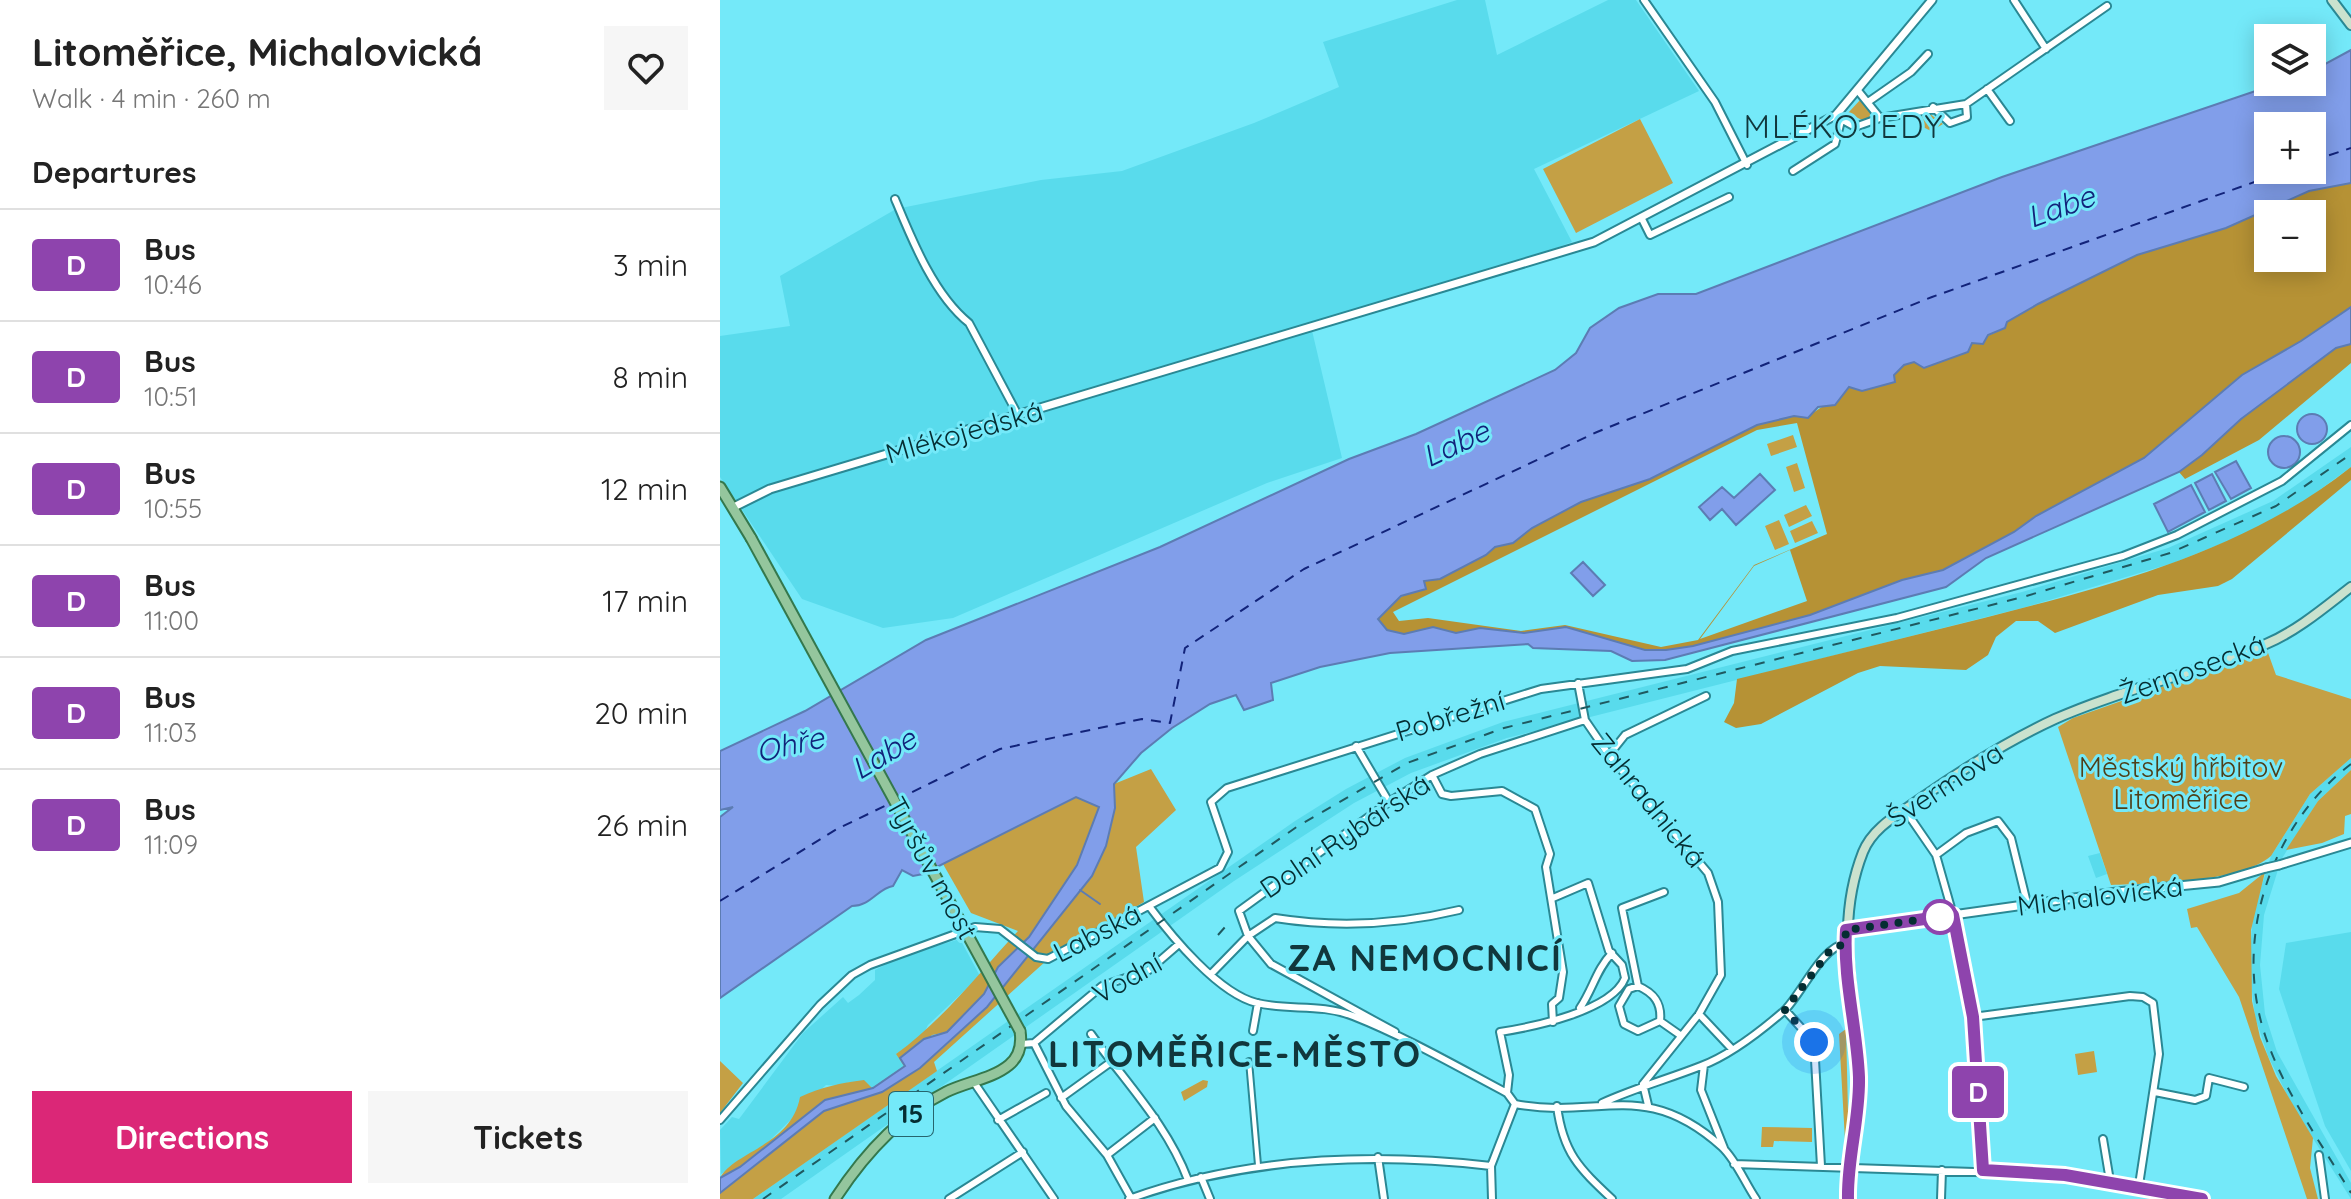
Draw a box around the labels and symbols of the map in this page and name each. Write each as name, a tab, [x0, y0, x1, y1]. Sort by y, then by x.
district label: MLÉKOJEDY	[1744, 106, 1944, 146]
water label: Labe	[2022, 176, 2101, 236]
street label: Mlékojedská	[881, 392, 1046, 471]
water label: Labe	[1416, 411, 1496, 475]
street label: Žernosecká	[2114, 626, 2270, 711]
street label: Pobřežní	[1391, 682, 1509, 749]
water label: Ohře	[752, 718, 828, 770]
water label: Labe	[844, 718, 924, 787]
street label: Zahradnická	[1584, 725, 1715, 874]
street label: Švermova	[1880, 734, 2009, 835]
park label: Městský hřbitov Litoměřice	[2079, 749, 2283, 816]
street label: Dolní Rybářská	[1253, 766, 1437, 905]
street label: Tyršův most	[879, 790, 986, 945]
street label: Michalovická	[2015, 868, 2185, 923]
street label: Labská	[1047, 896, 1147, 969]
unlabelled marker	[1923, 900, 1957, 934]
district label: ZA NEMOCNICÍ	[1287, 935, 1563, 980]
street label: Vodní	[1086, 944, 1168, 1011]
your location	[1794, 1022, 1834, 1062]
district label: LITOMĚŘICE-MĚSTO	[1048, 1031, 1422, 1076]
line badge: D	[1952, 1066, 2004, 1118]
road number: 15	[889, 1092, 933, 1136]

